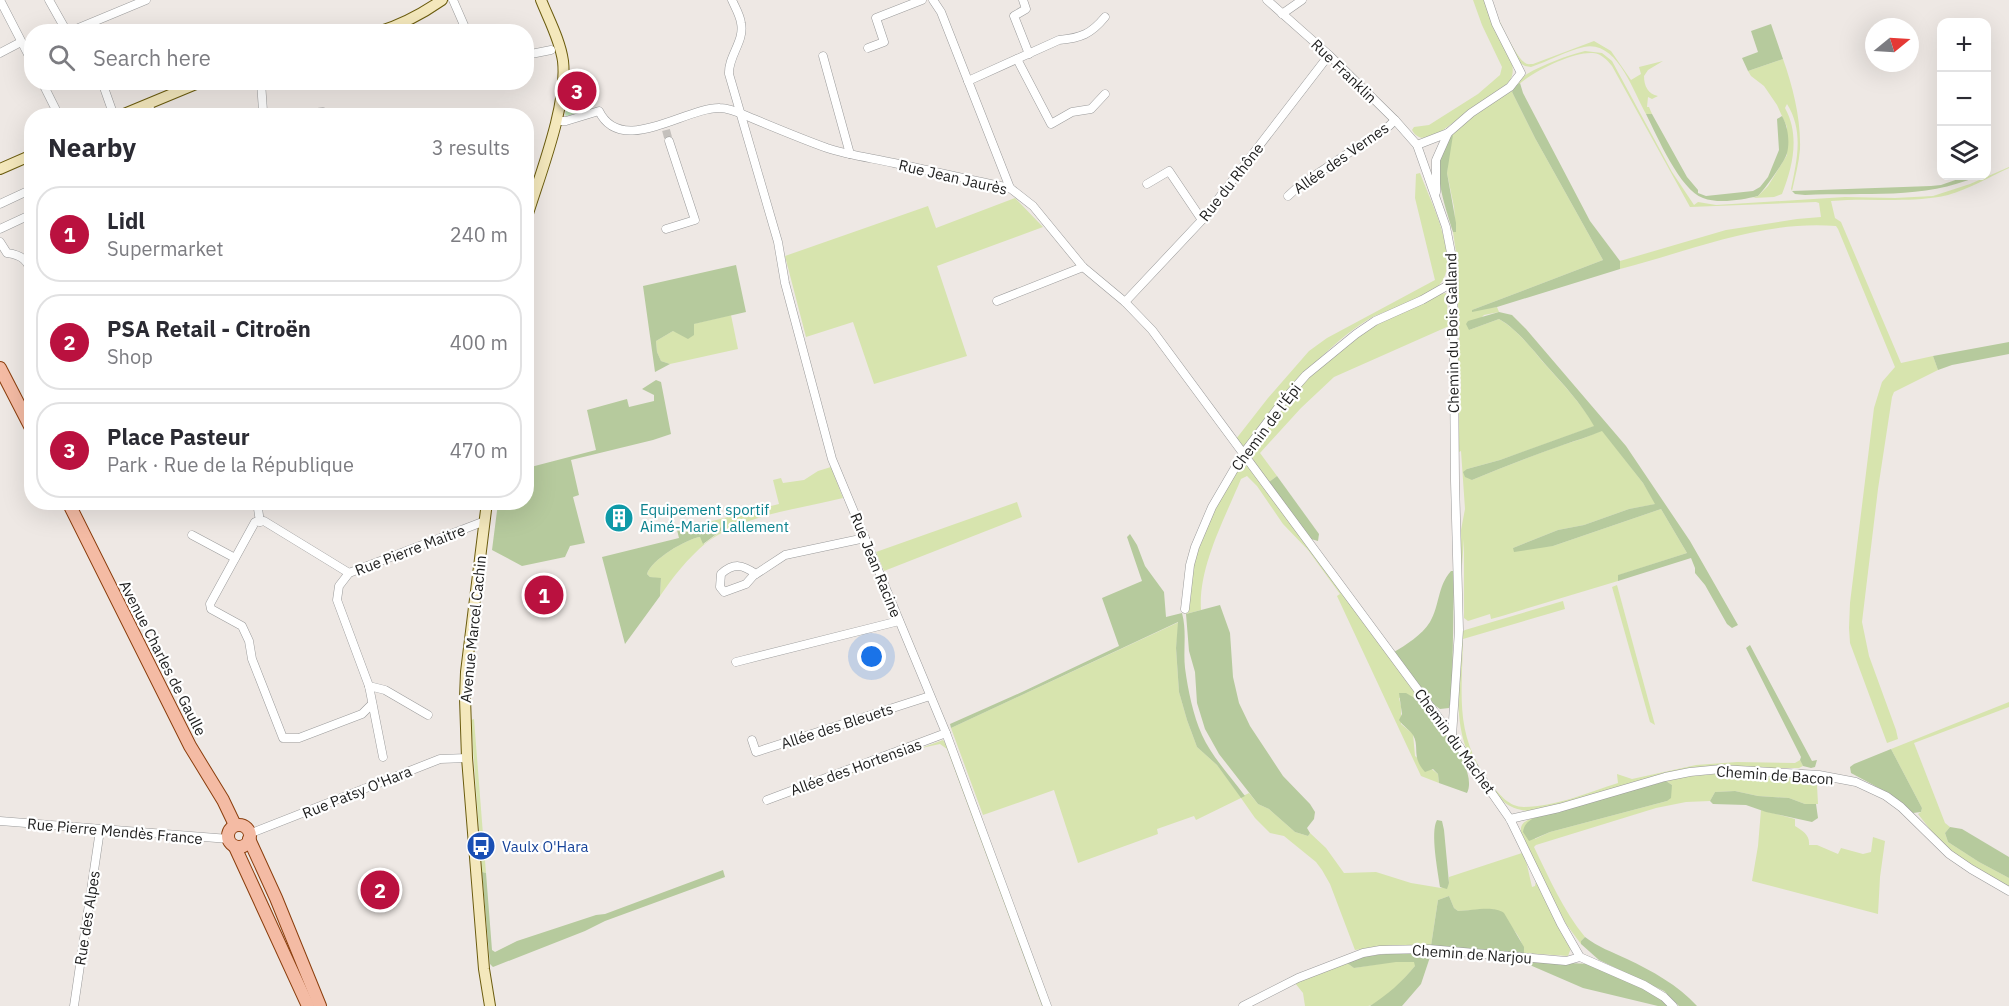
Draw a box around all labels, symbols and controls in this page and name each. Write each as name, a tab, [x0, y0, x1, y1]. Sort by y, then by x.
north arrow	[1865, 18, 1919, 72]
map controls	[1937, 18, 1991, 180]
button: +	[1937, 18, 1991, 72]
search box	[24, 24, 534, 90]
street label: Rue Franklin	[1307, 35, 1381, 107]
icon: search	[45, 41, 78, 74]
text: Search here	[93, 43, 211, 72]
pin: 3	[558, 68, 596, 113]
button: −	[1937, 72, 1991, 126]
street label: Allée des Vernes	[1290, 118, 1392, 198]
button: layers	[1937, 126, 1991, 180]
text: Nearby	[48, 130, 136, 164]
text: 3 results	[432, 134, 510, 161]
street label: Rue du Rhône	[1195, 139, 1267, 225]
street label: Rue Jean Jaurès	[897, 155, 1009, 199]
text: Lidl	[107, 206, 145, 235]
text: 1	[64, 221, 76, 248]
text: 240 m	[450, 221, 508, 248]
text: Supermarket	[107, 235, 224, 262]
street label: Chemin du Bois Galland	[1441, 253, 1463, 413]
text: PSA Retail - Citroën	[107, 314, 311, 343]
text: 2	[64, 329, 76, 356]
text: 400 m	[450, 329, 508, 356]
text: Shop	[107, 343, 153, 370]
street label: Chemin de l'Épi	[1227, 380, 1305, 474]
text: Place Pasteur	[107, 422, 250, 451]
text: 3	[64, 437, 76, 464]
text: 470 m	[450, 437, 508, 464]
text: Park · Rue de la République	[107, 451, 354, 478]
place label: Equipement sportif Aimé-Marie Lallement	[640, 500, 789, 536]
building icon: Equipement sportif Aimé-Marie Lallement	[603, 502, 635, 534]
street label: Rue Jean Racine	[846, 510, 906, 620]
street label: Rue Pierre Maitre	[352, 520, 468, 580]
street label: Avenue Marcel Cachin	[456, 554, 490, 704]
pin: 1	[524, 572, 564, 618]
street label: Avenue Charles de Gaulle	[116, 577, 210, 739]
your location	[857, 642, 886, 671]
street label: Chemin du Machet	[1410, 685, 1500, 797]
street label: Allée des Bleuets	[778, 699, 896, 753]
street label: Allée des Hortensias	[788, 734, 924, 800]
street label: Rue Patsy O'Hara	[300, 761, 414, 823]
street label: Chemin de Bacon	[1716, 761, 1834, 789]
street label: Rue Pierre Mendès France	[26, 814, 204, 848]
bus stop icon: Vaulx O'Hara	[465, 830, 497, 862]
place label: Vaulx O'Hara	[502, 837, 589, 856]
pin: 2	[360, 868, 400, 912]
street label: Rue des Alpes	[70, 869, 104, 967]
street label: Chemin de Narjou	[1411, 940, 1533, 968]

